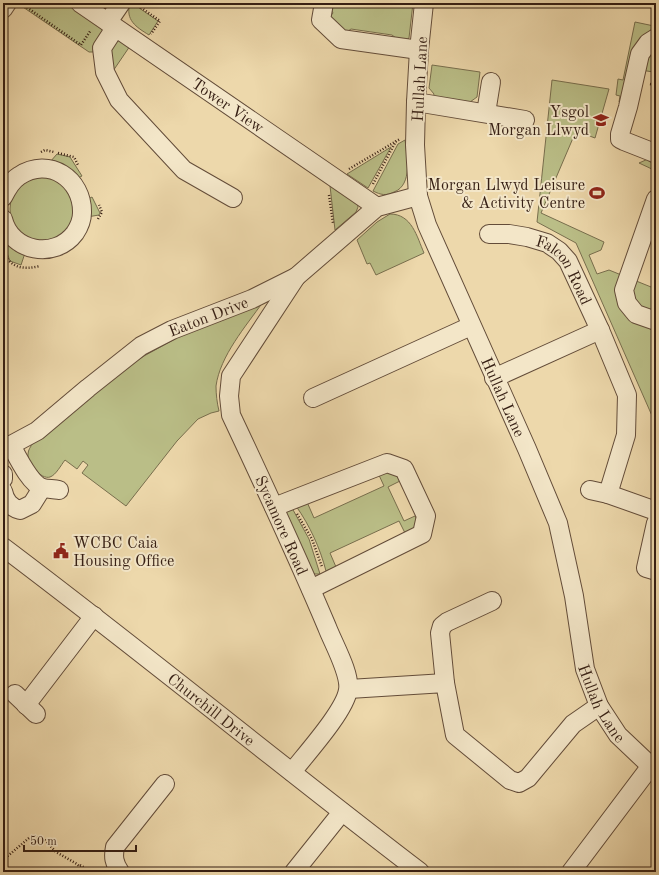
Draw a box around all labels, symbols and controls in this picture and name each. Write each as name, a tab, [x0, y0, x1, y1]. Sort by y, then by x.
street label: Hullah Lane	[411, 36, 431, 122]
street label: Tower View	[188, 76, 267, 137]
place label: Ysgol Morgan Llwyd	[488, 105, 589, 139]
school or university icon: Ysgol Morgan Llwyd	[592, 111, 610, 129]
place label: Morgan Llwyd Leisure & Activity Centre	[428, 178, 585, 212]
sports icon: Morgan Llwyd Leisure & Activity Centre	[588, 184, 606, 202]
street label: Falcon Road	[534, 234, 593, 308]
street label: Eaton Drive	[167, 295, 251, 341]
street label: Hullah Lane	[477, 355, 527, 440]
street label: Sycamore Road	[251, 474, 309, 578]
place label: WCBC Caia Housing Office	[73, 536, 174, 570]
public building icon: WCBC Caia Housing Office	[52, 542, 70, 560]
street label: Hullah Lane	[574, 662, 627, 747]
street label: Churchill Drive	[164, 671, 257, 750]
scale bar	[24, 827, 136, 853]
text: 50 m	[30, 835, 57, 848]

